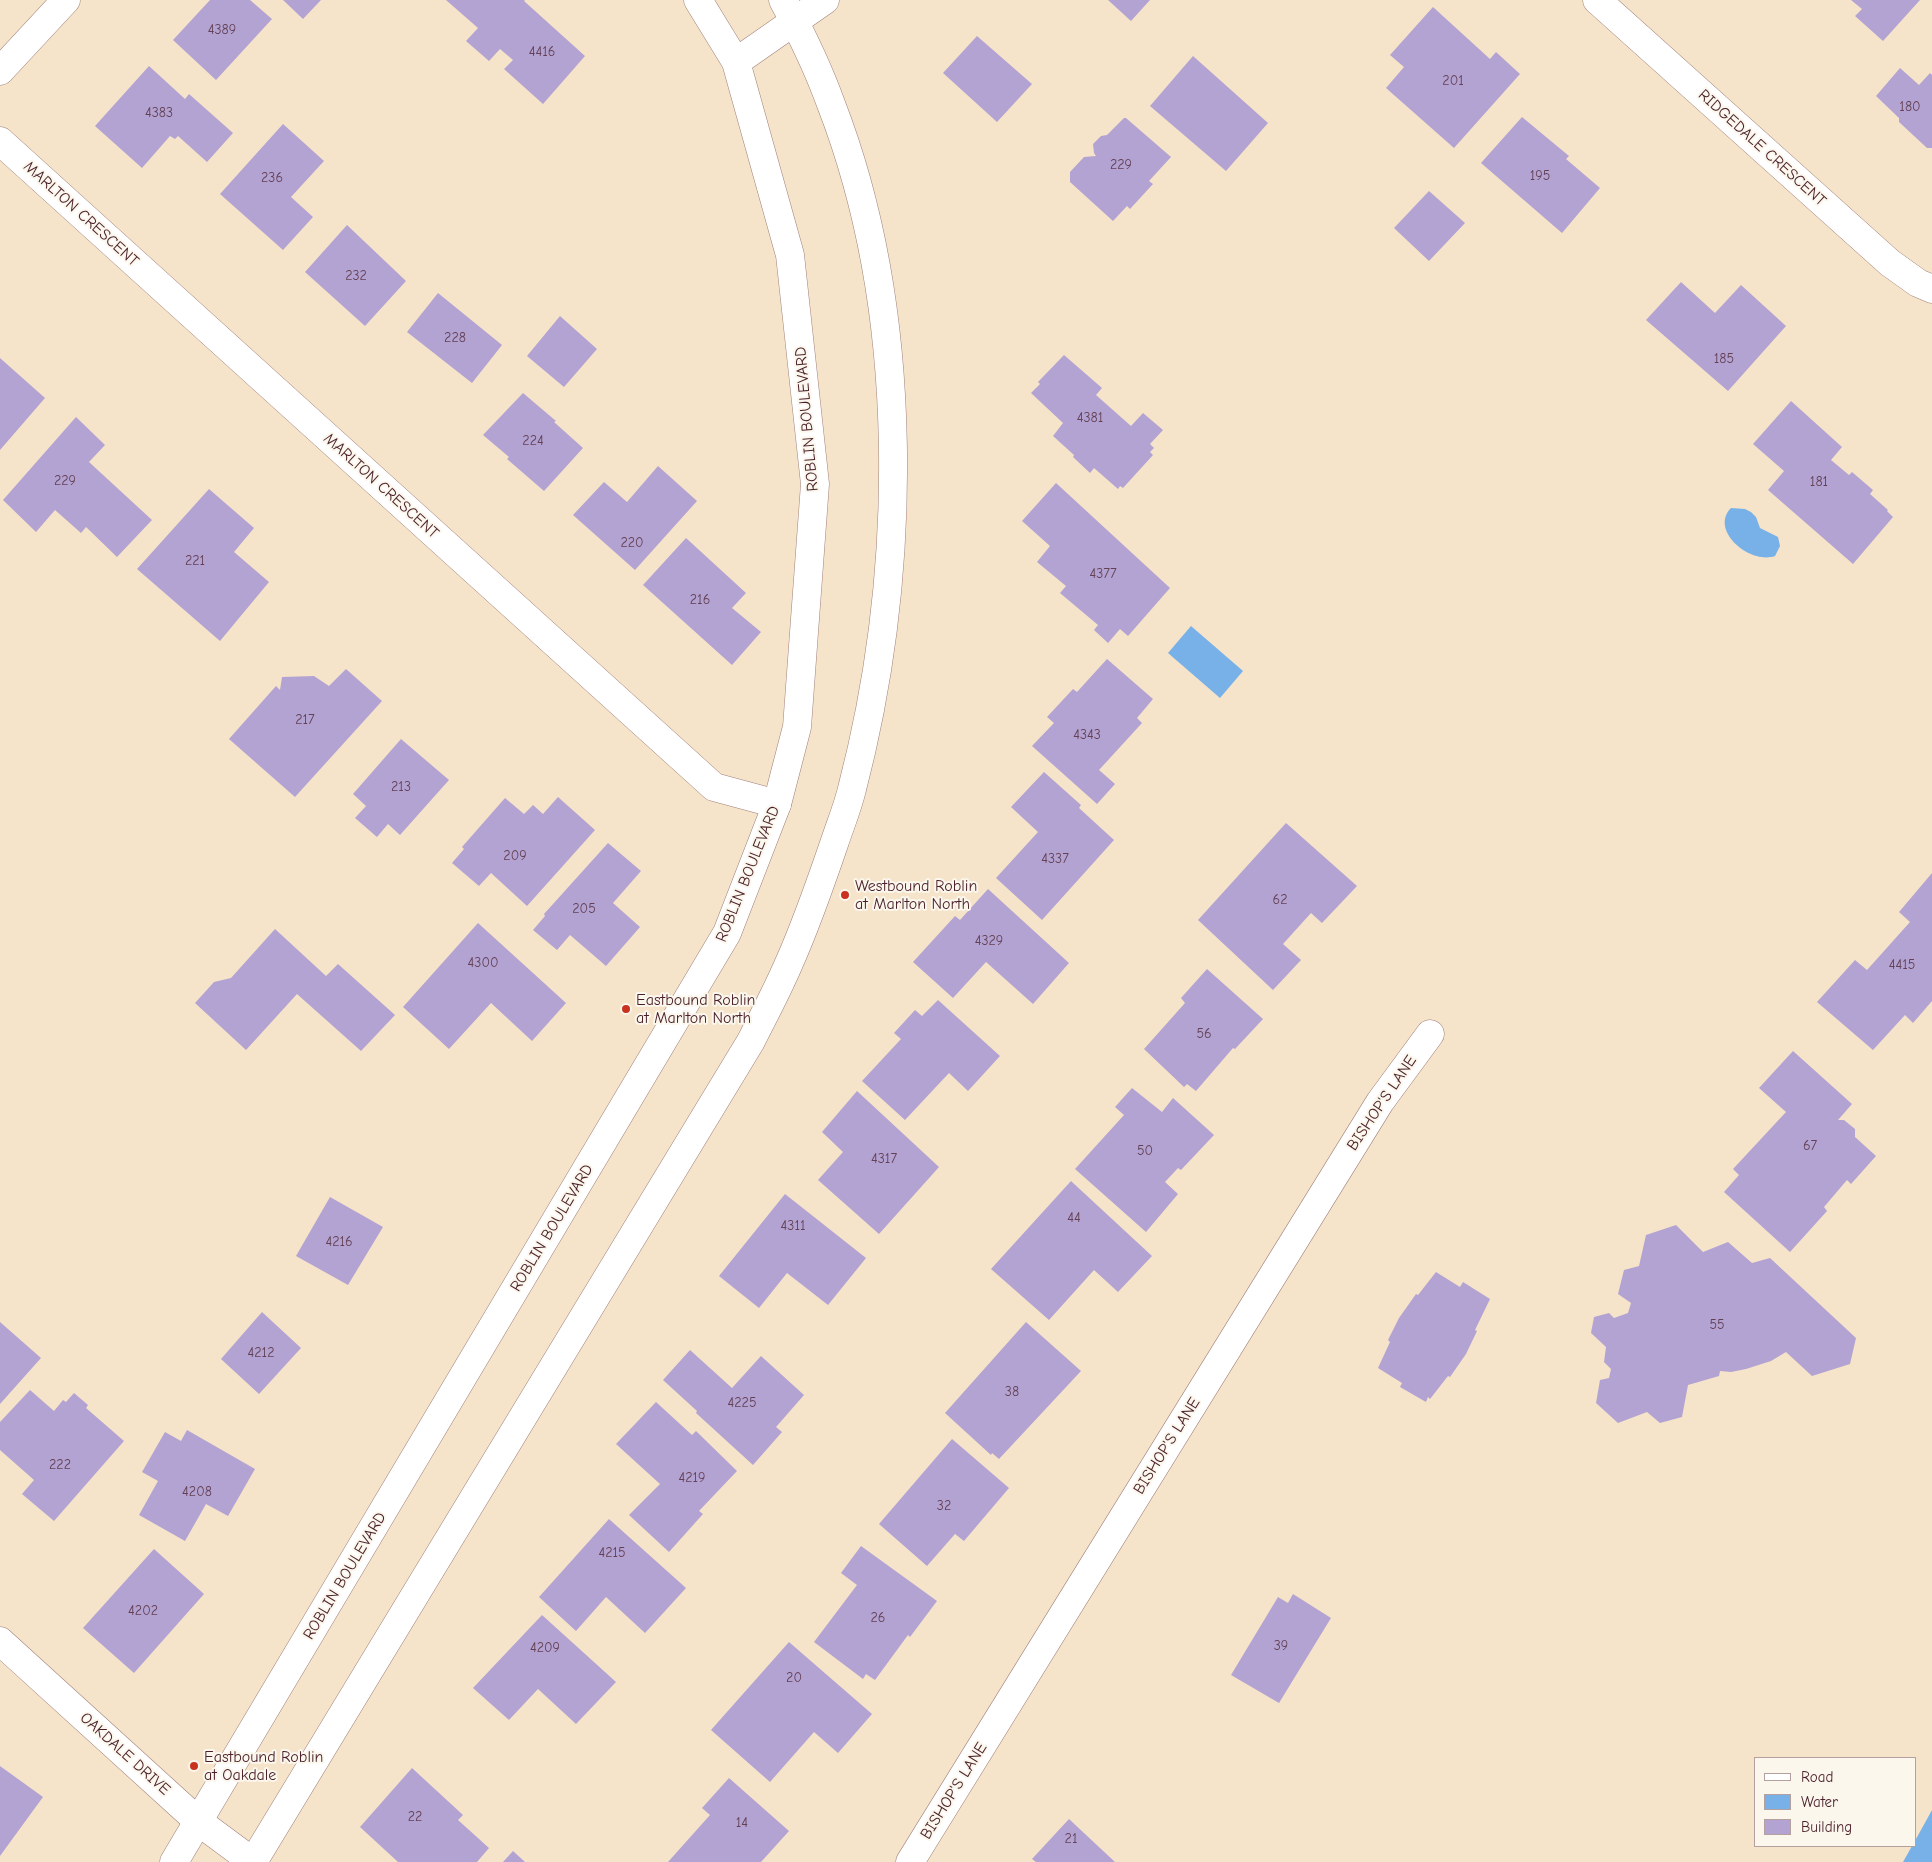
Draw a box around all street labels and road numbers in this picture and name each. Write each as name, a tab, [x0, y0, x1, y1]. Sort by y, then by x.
street label: RIDGEDALE CRESCENT	[1694, 85, 1830, 211]
street label: MARLTON CRESCENT	[19, 157, 143, 271]
street label: ROBLIN BOULEVARD	[791, 346, 823, 492]
street label: MARLTON CRESCENT	[319, 429, 443, 543]
street label: ROBLIN BOULEVARD	[712, 803, 784, 945]
street label: BISHOP'S LANE	[1343, 1052, 1421, 1154]
street label: ROBLIN BOULEVARD	[506, 1161, 598, 1295]
street label: BISHOP'S LANE	[1130, 1394, 1204, 1498]
street label: ROBLIN BOULEVARD	[299, 1509, 391, 1643]
street label: OAKDALE DRIVE	[76, 1708, 174, 1800]
street label: BISHOP'S LANE	[917, 1739, 991, 1843]

